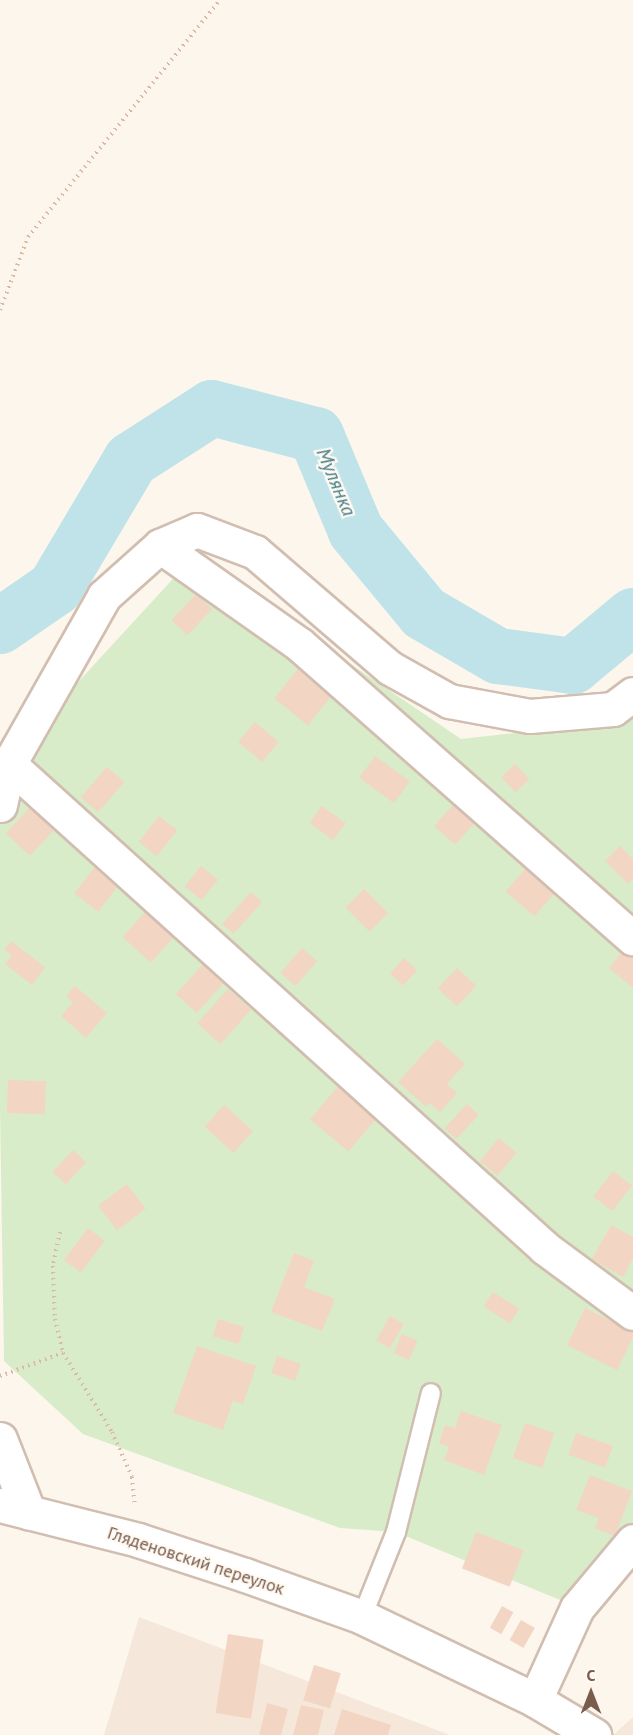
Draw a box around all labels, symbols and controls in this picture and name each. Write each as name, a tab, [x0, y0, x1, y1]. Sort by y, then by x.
water label: Мулянка	[311, 444, 361, 520]
street label: Гляденовский переулок	[105, 1522, 287, 1600]
north arrow	[561, 1663, 621, 1723]
text: С	[587, 1665, 595, 1685]

